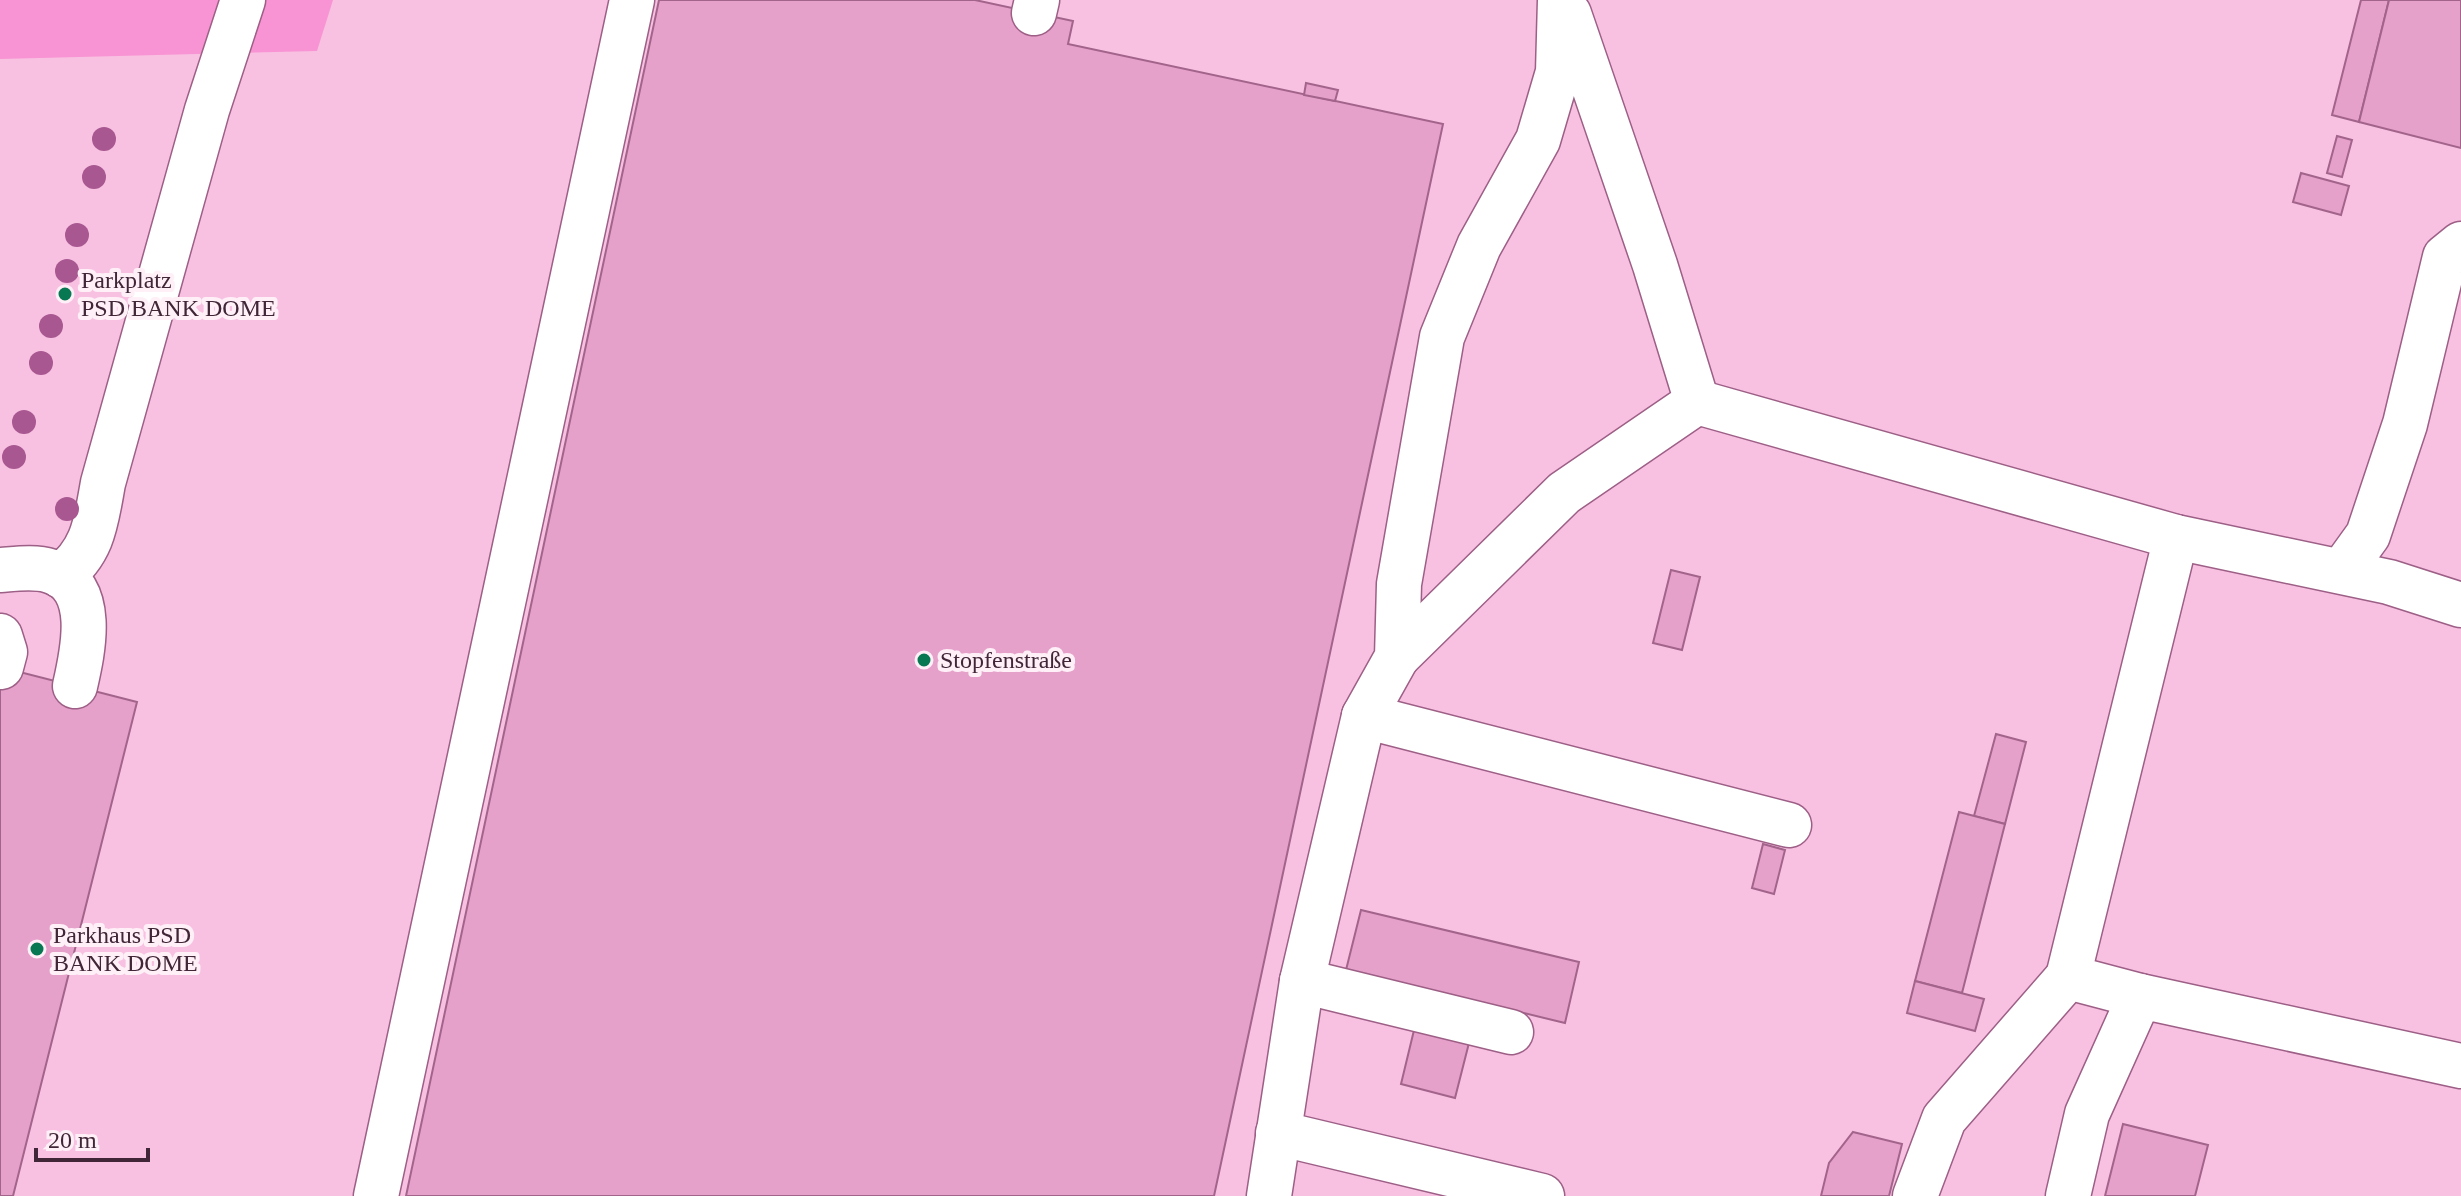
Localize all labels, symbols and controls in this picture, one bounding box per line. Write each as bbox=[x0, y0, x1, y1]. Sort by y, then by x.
place label: Parkplatz PSD BANK DOME bbox=[81, 267, 276, 321]
marker: Parkplatz PSD BANK DOME bbox=[56, 285, 74, 303]
place label: Stopfenstraße bbox=[940, 647, 1072, 673]
marker: Stopfenstraße bbox=[915, 651, 933, 669]
place label: Parkhaus PSD BANK DOME bbox=[53, 922, 198, 976]
marker: Parkhaus PSD BANK DOME bbox=[28, 940, 46, 958]
scale bar bbox=[36, 1112, 148, 1162]
text: 20 m bbox=[48, 1127, 97, 1153]

